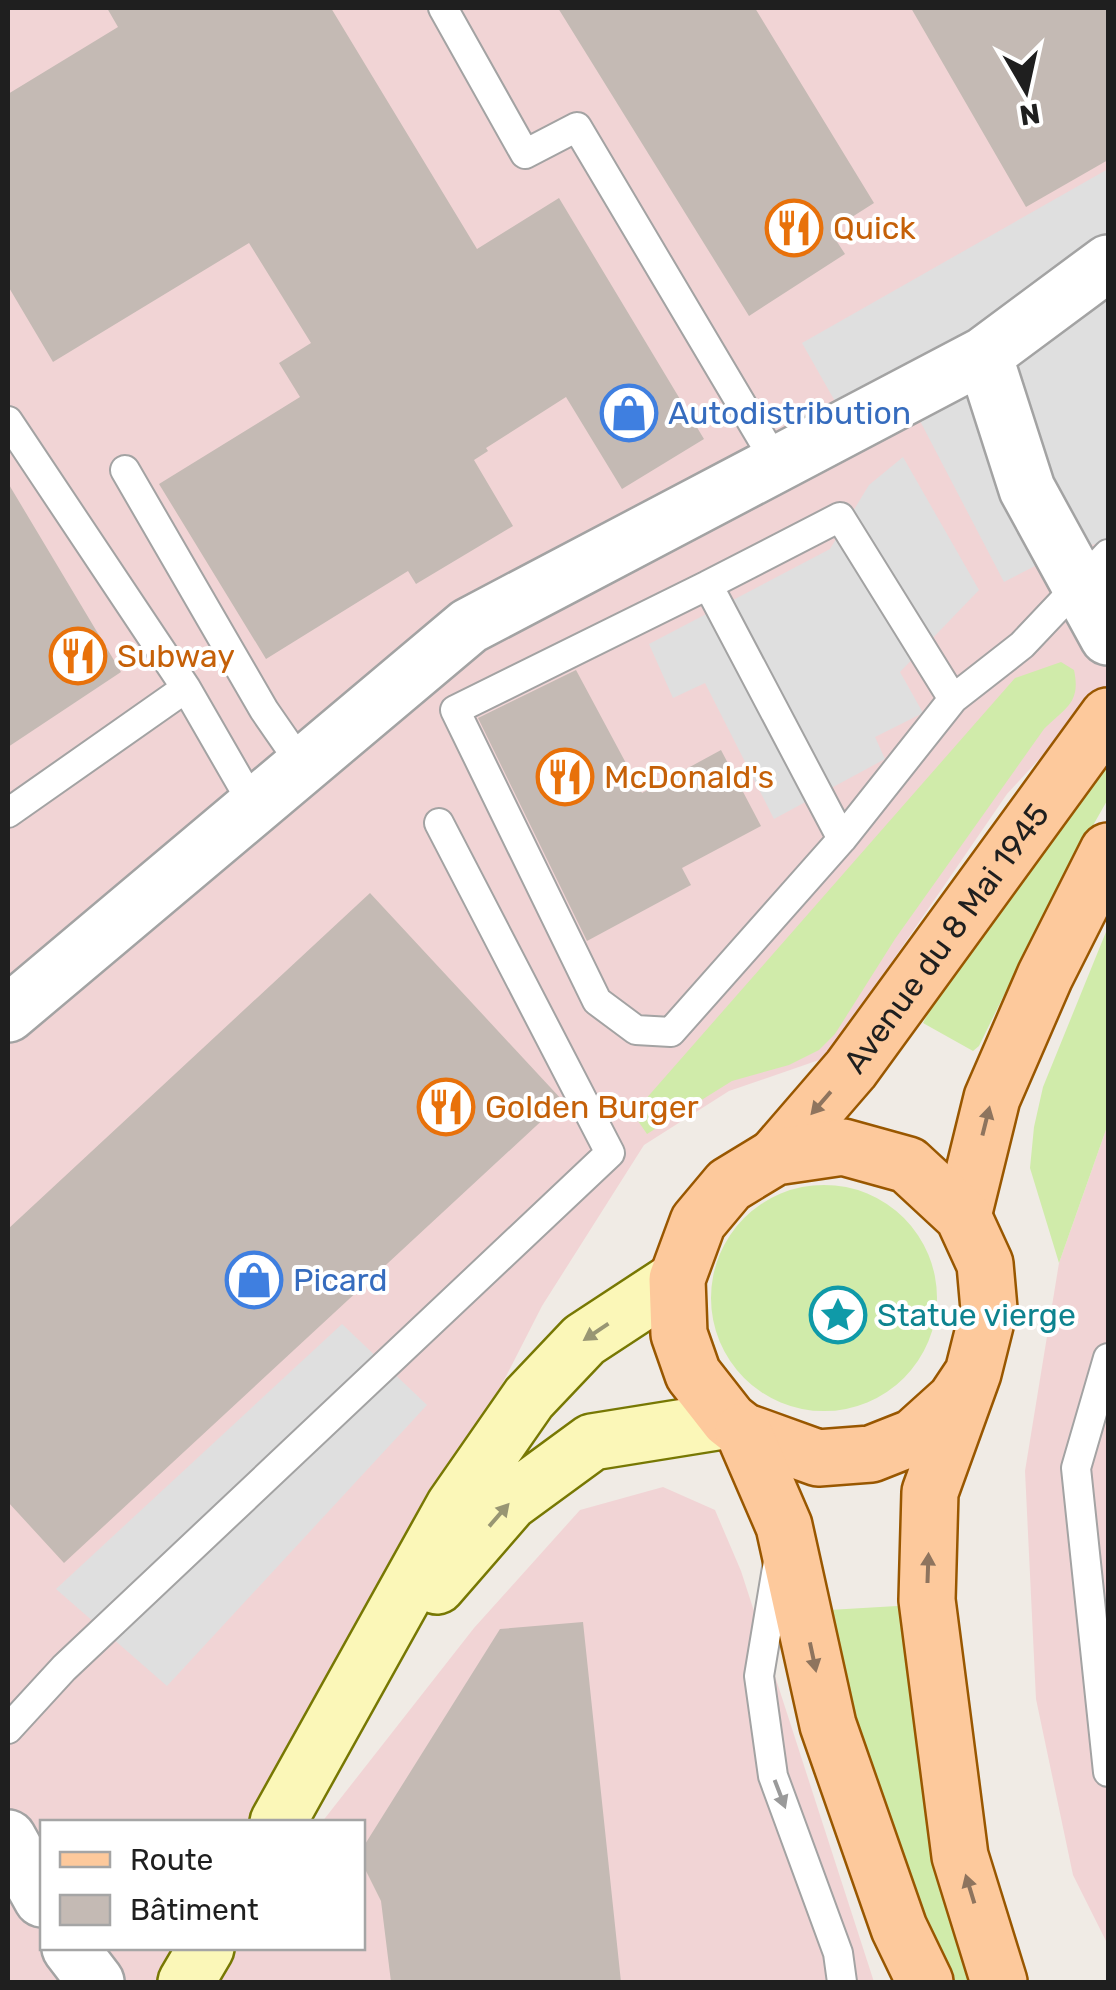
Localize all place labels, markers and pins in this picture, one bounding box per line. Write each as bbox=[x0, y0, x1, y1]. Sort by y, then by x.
restaurant icon: Quick bbox=[764, 198, 824, 258]
place label: Quick bbox=[833, 209, 916, 247]
shop icon: Autodistribution bbox=[599, 383, 659, 443]
place label: Autodistribution bbox=[668, 394, 911, 432]
restaurant icon: Subway bbox=[48, 626, 108, 686]
place label: Subway bbox=[117, 637, 235, 675]
restaurant icon: McDonald's bbox=[535, 747, 595, 807]
place label: McDonald's bbox=[604, 758, 774, 796]
restaurant icon: Golden Burger bbox=[416, 1077, 476, 1137]
place label: Golden Burger bbox=[485, 1088, 699, 1126]
shop icon: Picard bbox=[224, 1250, 284, 1310]
place label: Picard bbox=[293, 1261, 387, 1299]
place icon: Statue vierge bbox=[808, 1285, 868, 1345]
place label: Statue vierge bbox=[877, 1296, 1076, 1334]

